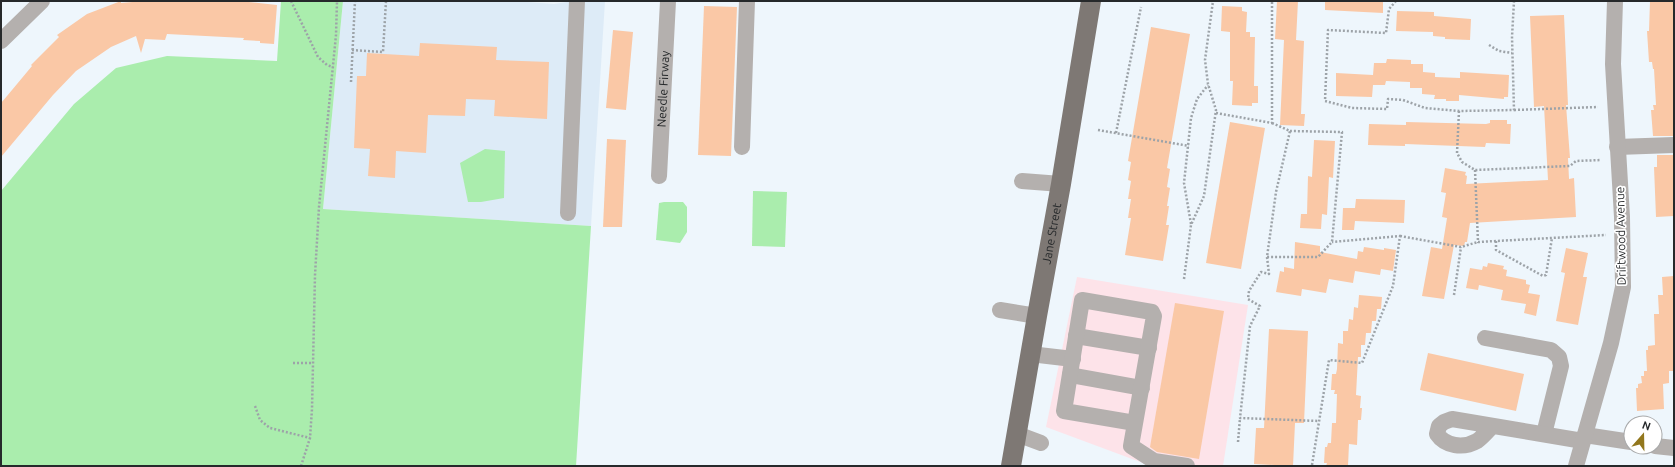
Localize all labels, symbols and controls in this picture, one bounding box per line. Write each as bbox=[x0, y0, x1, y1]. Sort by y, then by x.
street label: Needle Firway bbox=[655, 50, 671, 128]
street label: Driftwood Avenue bbox=[1613, 187, 1628, 286]
street label: Jane Street bbox=[1040, 202, 1063, 265]
north arrow bbox=[1623, 415, 1663, 455]
text: N bbox=[1641, 419, 1652, 433]

